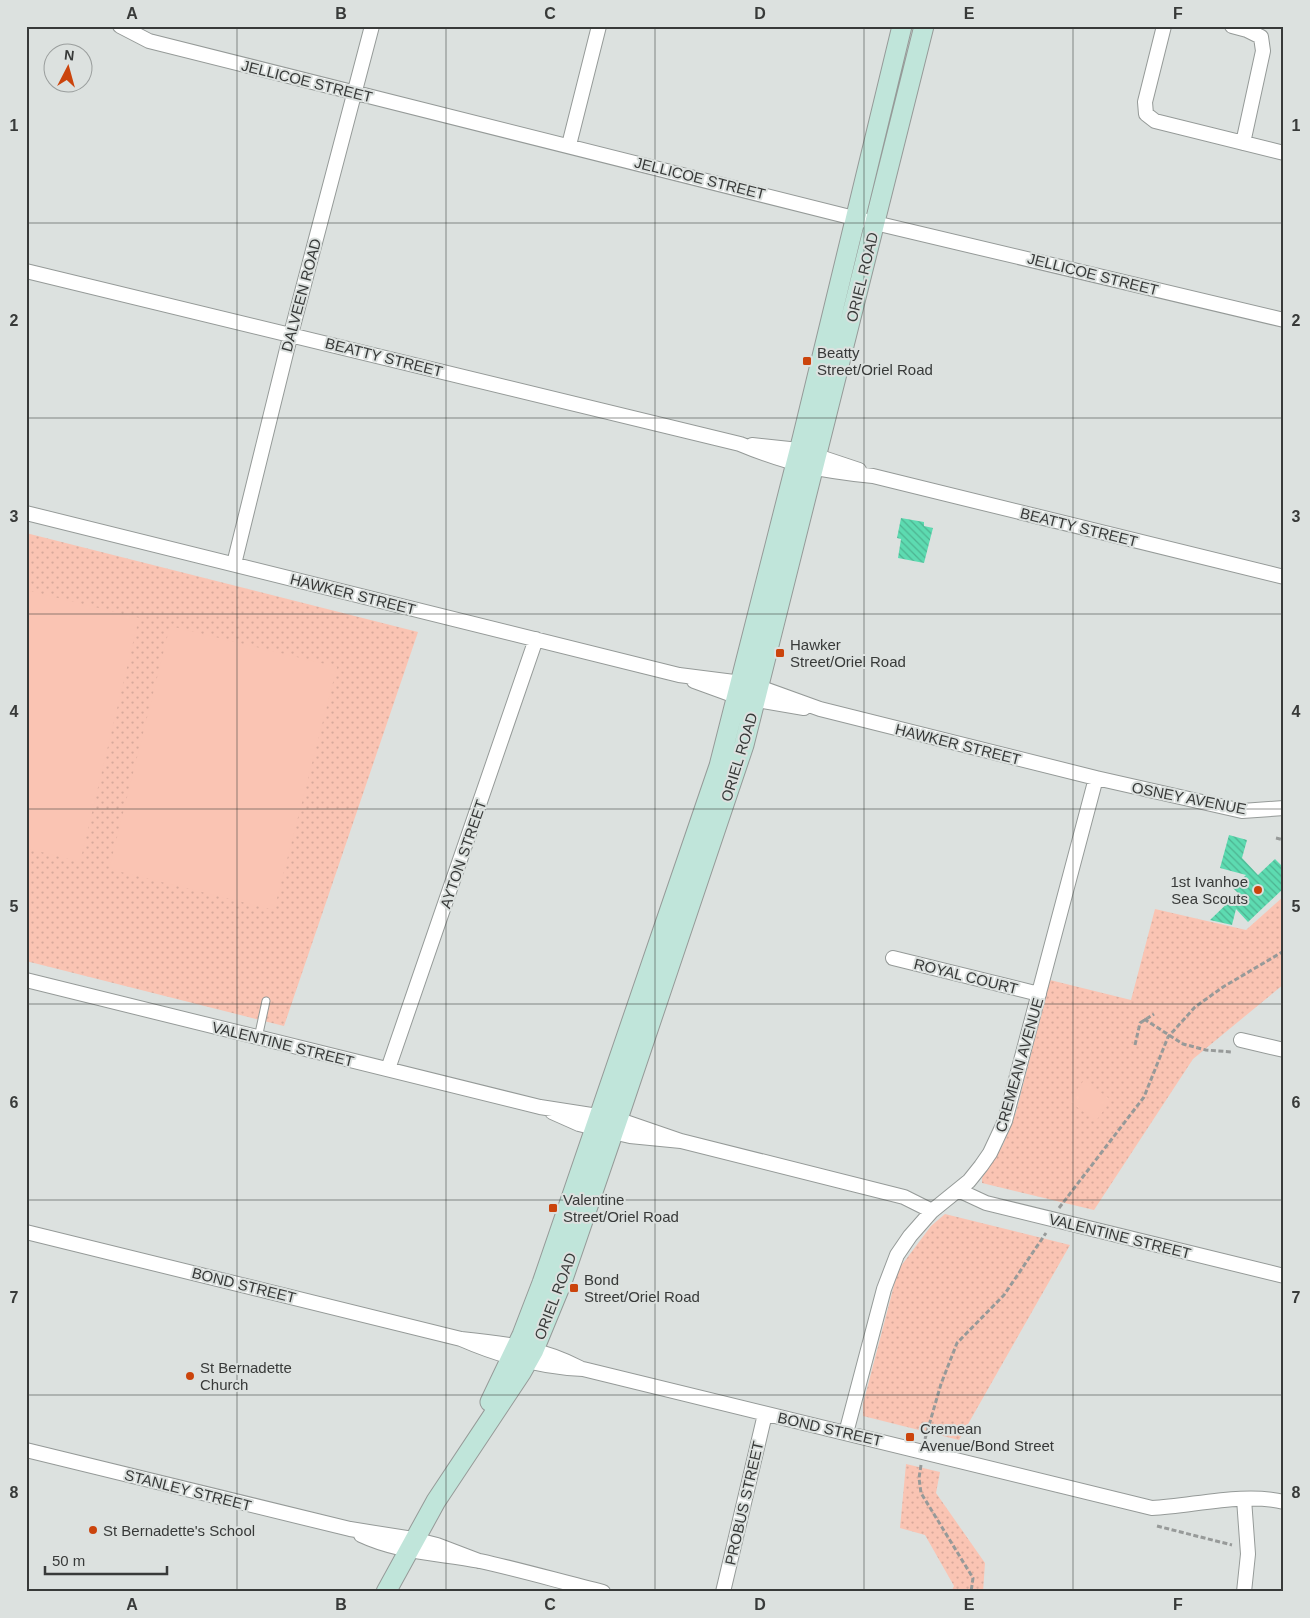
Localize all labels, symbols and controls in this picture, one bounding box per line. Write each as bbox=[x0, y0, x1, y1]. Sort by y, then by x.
text: A bbox=[126, 5, 138, 22]
text: B bbox=[335, 5, 347, 22]
text: C bbox=[544, 5, 556, 22]
text: D bbox=[754, 5, 766, 22]
text: E bbox=[964, 5, 975, 22]
text: F bbox=[1173, 5, 1183, 22]
north arrow bbox=[42, 42, 92, 92]
text: N bbox=[63, 47, 75, 64]
street label: JELLICOE STREET bbox=[240, 57, 374, 105]
text: 1 bbox=[10, 117, 19, 134]
text: 1 bbox=[1292, 117, 1301, 134]
street label: JELLICOE STREET bbox=[633, 154, 767, 202]
street label: ORIEL ROAD bbox=[843, 230, 881, 324]
street label: DALVEEN ROAD bbox=[278, 236, 324, 353]
street label: JELLICOE STREET bbox=[1026, 250, 1160, 298]
text: 2 bbox=[10, 312, 19, 329]
text: 2 bbox=[1292, 312, 1301, 329]
street label: BEATTY STREET bbox=[324, 334, 444, 380]
place label: Beatty Street/Oriel Road bbox=[817, 344, 933, 378]
marker: Beatty Street/Oriel Road bbox=[801, 355, 813, 367]
street label: BEATTY STREET bbox=[1019, 504, 1139, 550]
text: 3 bbox=[10, 508, 19, 525]
text: 3 bbox=[1292, 508, 1301, 525]
street label: HAWKER STREET bbox=[289, 570, 417, 618]
place label: Hawker Street/Oriel Road bbox=[790, 636, 906, 670]
marker: Hawker Street/Oriel Road bbox=[774, 647, 786, 659]
text: 4 bbox=[10, 703, 19, 720]
text: 4 bbox=[1292, 703, 1301, 720]
street label: ORIEL ROAD bbox=[717, 710, 761, 803]
street label: HAWKER STREET bbox=[894, 720, 1022, 768]
street label: OSNEY AVENUE bbox=[1130, 779, 1248, 817]
street label: AYTON STREET bbox=[436, 798, 490, 910]
place label: 1st Ivanhoe Sea Scouts bbox=[1170, 873, 1248, 907]
marker: 1st Ivanhoe Sea Scouts bbox=[1252, 884, 1264, 896]
text: 5 bbox=[10, 898, 19, 915]
text: 5 bbox=[1292, 898, 1301, 915]
street label: ROYAL COURT bbox=[912, 955, 1020, 997]
street label: CREMEAN AVENUE bbox=[992, 996, 1046, 1134]
street label: VALENTINE STREET bbox=[210, 1018, 356, 1070]
text: 6 bbox=[10, 1094, 19, 1111]
text: 6 bbox=[1292, 1094, 1301, 1111]
place label: Valentine Street/Oriel Road bbox=[563, 1191, 679, 1225]
marker: Valentine Street/Oriel Road bbox=[547, 1202, 559, 1214]
street label: VALENTINE STREET bbox=[1047, 1210, 1193, 1262]
street label: ORIEL ROAD bbox=[531, 1250, 579, 1342]
street label: BOND STREET bbox=[190, 1264, 298, 1306]
place label: Bond Street/Oriel Road bbox=[584, 1271, 700, 1305]
marker: Bond Street/Oriel Road bbox=[568, 1282, 580, 1294]
text: 7 bbox=[10, 1289, 19, 1306]
text: 7 bbox=[1292, 1289, 1301, 1306]
place label: St Bernadette Church bbox=[200, 1359, 292, 1393]
marker: St Bernadette Church bbox=[184, 1370, 196, 1382]
street label: BOND STREET bbox=[776, 1409, 884, 1449]
place label: Cremean Avenue/Bond Street bbox=[920, 1420, 1055, 1454]
marker: Cremean Avenue/Bond Street bbox=[904, 1431, 916, 1443]
street label: PROBUS STREET bbox=[721, 1439, 767, 1567]
street label: STANLEY STREET bbox=[123, 1466, 253, 1514]
text: 8 bbox=[10, 1484, 19, 1501]
text: 8 bbox=[1292, 1484, 1301, 1501]
place label: St Bernadette's School bbox=[103, 1522, 255, 1539]
marker: St Bernadette's School bbox=[87, 1524, 99, 1536]
scale bar bbox=[45, 1543, 168, 1575]
text: 50 m bbox=[52, 1552, 85, 1569]
text: A bbox=[126, 1596, 138, 1613]
text: B bbox=[335, 1596, 347, 1613]
text: C bbox=[544, 1596, 556, 1613]
text: D bbox=[754, 1596, 766, 1613]
text: E bbox=[964, 1596, 975, 1613]
text: F bbox=[1173, 1596, 1183, 1613]

